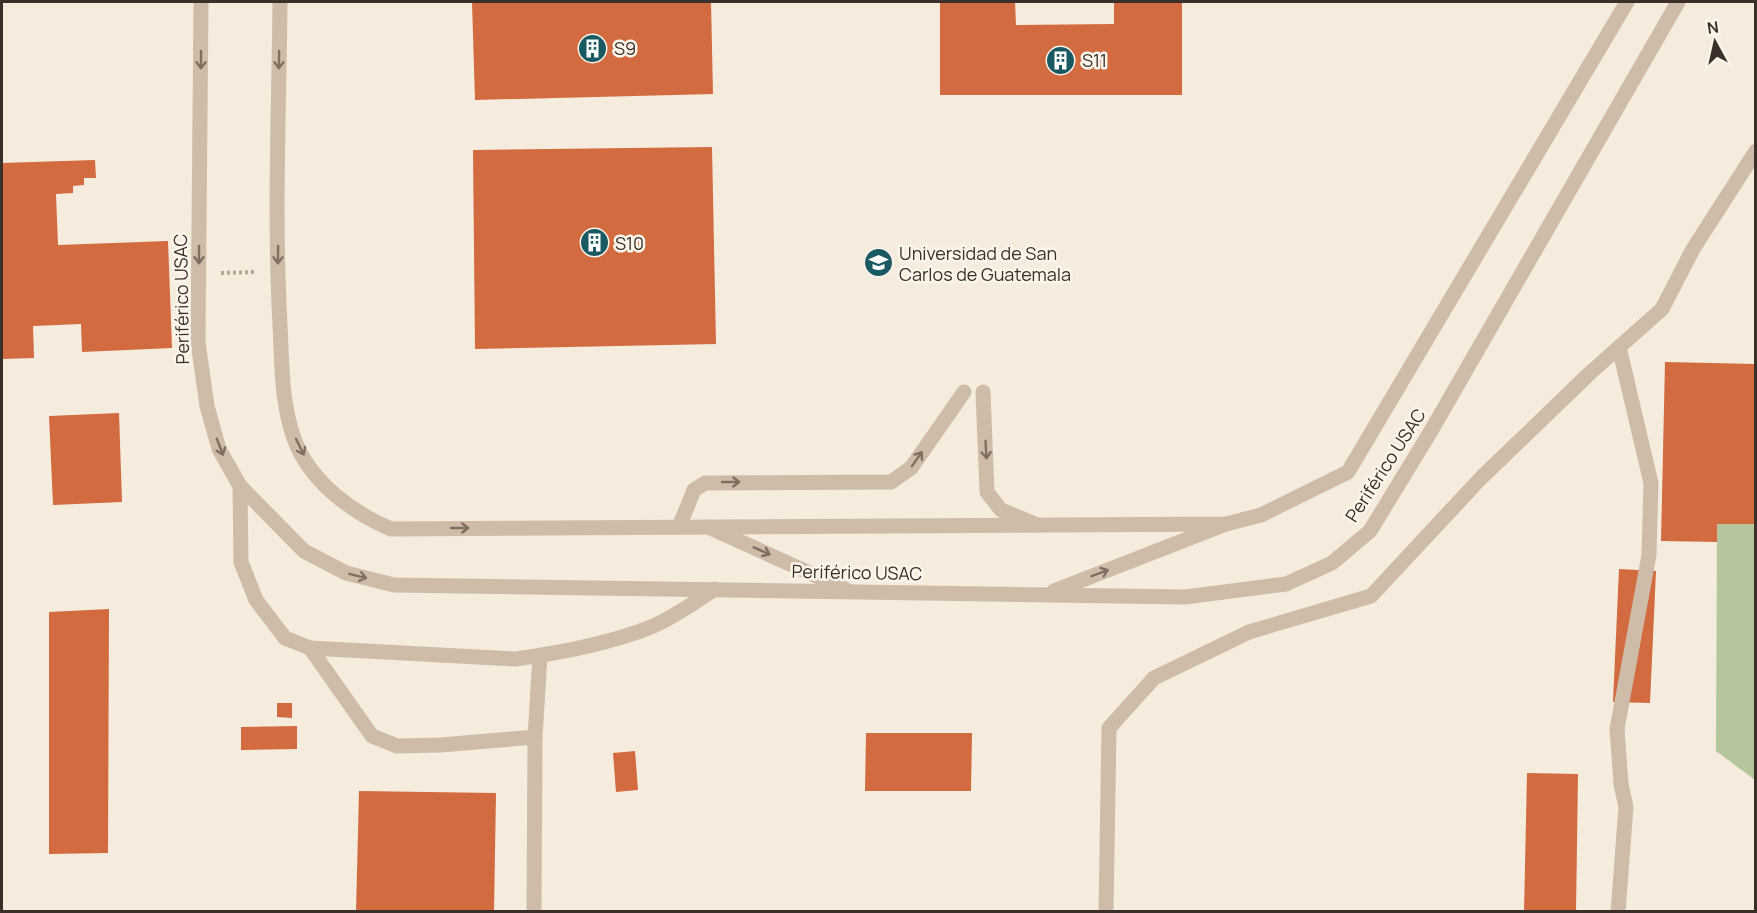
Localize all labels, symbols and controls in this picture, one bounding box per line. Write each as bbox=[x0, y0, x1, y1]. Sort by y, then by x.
north arrow bbox=[1685, 12, 1745, 72]
text: N bbox=[1706, 15, 1720, 39]
building icon: S9 bbox=[577, 32, 609, 64]
place label: S9 bbox=[614, 36, 636, 60]
building icon: S11 bbox=[1045, 44, 1077, 76]
place label: S11 bbox=[1082, 48, 1107, 72]
one-way arrow bbox=[195, 49, 207, 69]
one-way arrow bbox=[273, 49, 285, 69]
building icon: S10 bbox=[578, 227, 610, 259]
place label: S10 bbox=[615, 231, 644, 255]
street label: Periférico USAC bbox=[168, 233, 194, 365]
place label: Universidad de San Carlos de Guatemala bbox=[899, 241, 1071, 286]
one-way arrow bbox=[193, 244, 205, 264]
one-way arrow bbox=[272, 244, 283, 264]
school or university icon: Universidad de San Carlos de Guatemala bbox=[862, 247, 894, 279]
street label: Periférico USAC bbox=[1339, 404, 1431, 526]
one-way arrow bbox=[215, 438, 226, 456]
one-way arrow bbox=[294, 438, 306, 456]
one-way arrow bbox=[980, 440, 991, 460]
one-way arrow bbox=[911, 451, 923, 467]
one-way arrow bbox=[721, 476, 741, 488]
one-way arrow bbox=[450, 523, 470, 534]
one-way arrow bbox=[752, 546, 770, 557]
street label: Periférico USAC bbox=[791, 559, 923, 585]
one-way arrow bbox=[1091, 567, 1109, 578]
one-way arrow bbox=[348, 571, 367, 582]

